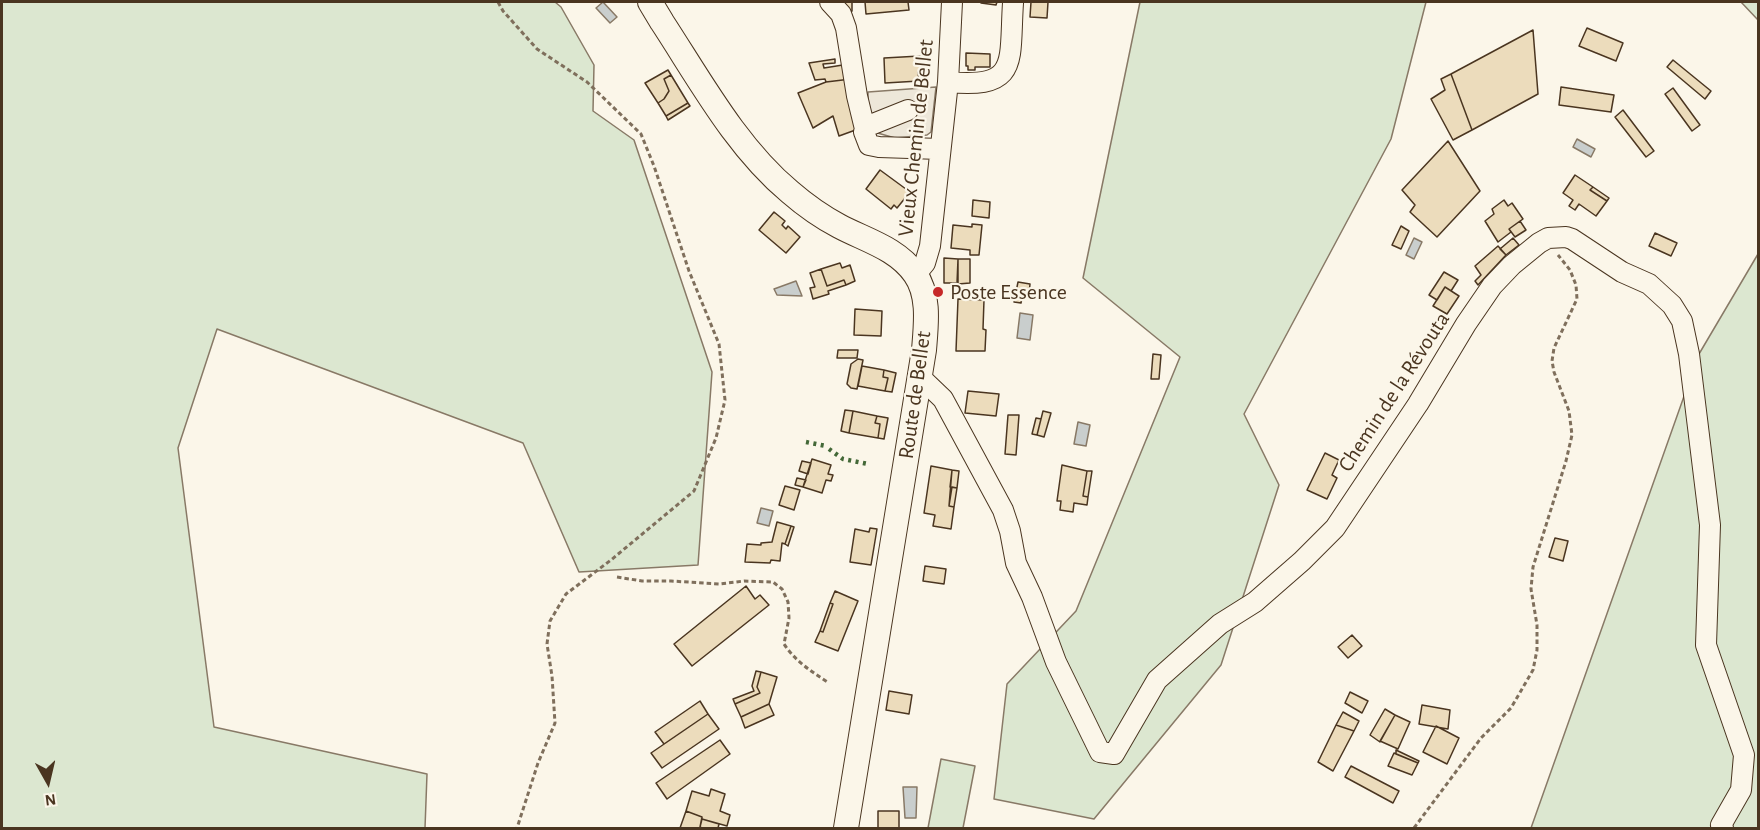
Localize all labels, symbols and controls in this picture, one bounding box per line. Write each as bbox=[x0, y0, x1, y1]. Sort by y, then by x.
street label: Vieux Chemin de Bellet bbox=[893, 38, 939, 238]
place label: Poste Essence bbox=[950, 279, 1067, 305]
marker: Poste Essence bbox=[931, 285, 945, 299]
street label: Chemin de la Révouta bbox=[1333, 307, 1455, 477]
street label: Route de Bellet bbox=[893, 329, 937, 461]
north arrow bbox=[18, 752, 78, 812]
text: N bbox=[44, 791, 57, 809]

